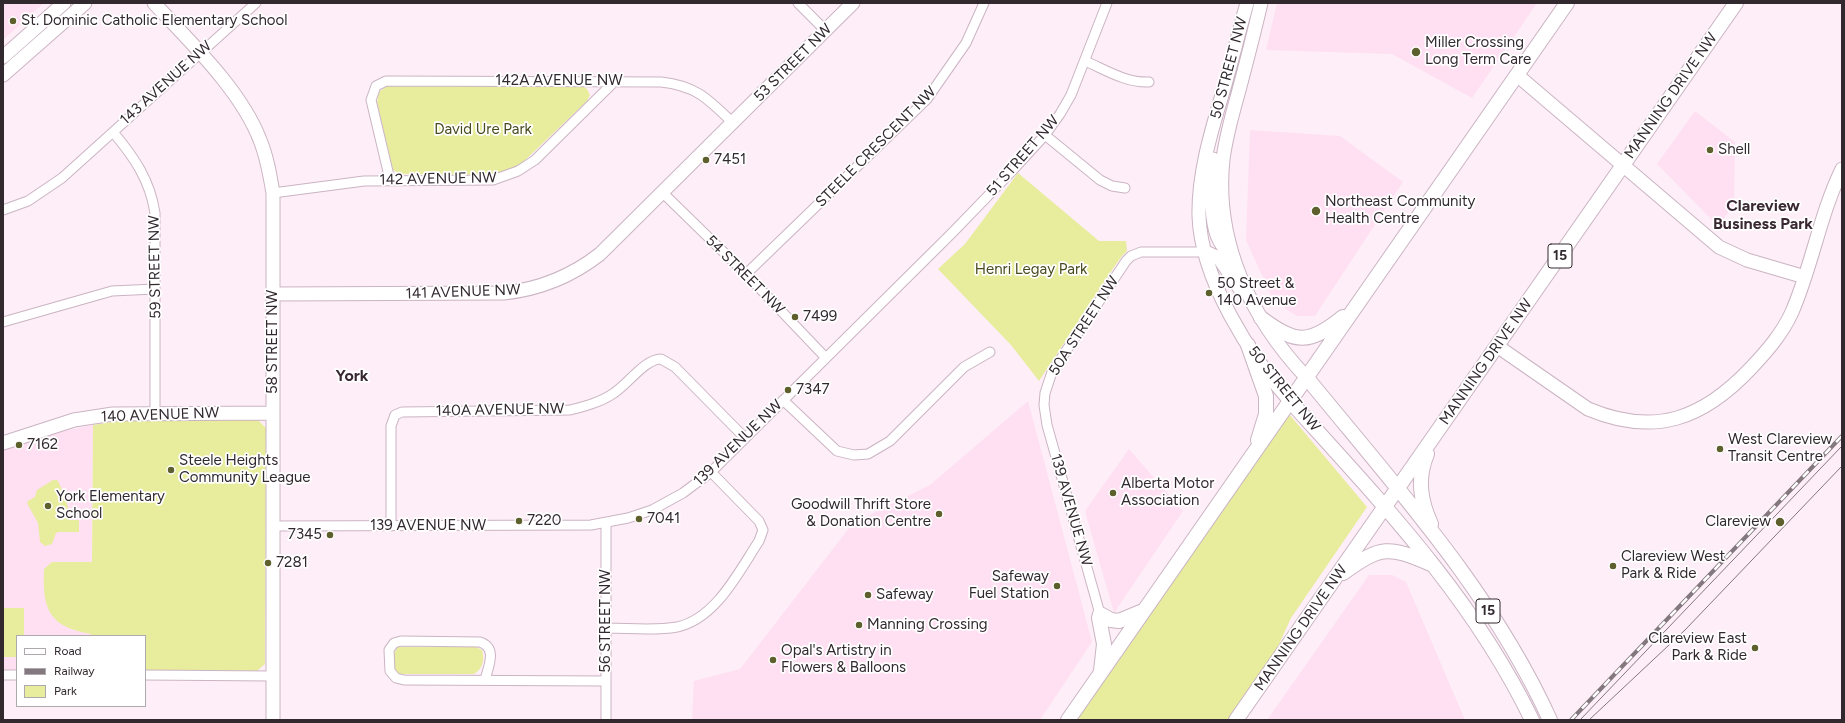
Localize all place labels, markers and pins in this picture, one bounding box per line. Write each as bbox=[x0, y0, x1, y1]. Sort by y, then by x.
place label: St. Dominic Catholic Elementary School bbox=[21, 12, 287, 30]
marker: St. Dominic Catholic Elementary School bbox=[8, 16, 18, 26]
place label: Miller Crossing Long Term Care bbox=[1425, 34, 1531, 69]
marker: Miller Crossing Long Term Care bbox=[1410, 46, 1422, 58]
place label: Shell bbox=[1718, 141, 1750, 159]
marker: Shell bbox=[1705, 145, 1715, 155]
place label: 7451 bbox=[714, 151, 746, 169]
marker: 7451 bbox=[701, 155, 711, 165]
place label: Northeast Community Health Centre bbox=[1325, 193, 1475, 228]
marker: Northeast Community Health Centre bbox=[1310, 205, 1322, 217]
place label: 50 Street & 140 Avenue bbox=[1217, 275, 1297, 310]
marker: 50 Street & 140 Avenue bbox=[1204, 288, 1214, 298]
place label: 7499 bbox=[803, 308, 837, 326]
marker: 7499 bbox=[790, 312, 800, 322]
place label: 7347 bbox=[796, 381, 830, 399]
marker: 7347 bbox=[783, 385, 793, 395]
place label: West Clareview Transit Centre bbox=[1728, 431, 1832, 466]
place label: 7162 bbox=[27, 436, 58, 454]
marker: 7162 bbox=[14, 440, 24, 450]
marker: West Clareview Transit Centre bbox=[1715, 444, 1725, 454]
place label: Steele Heights Community League bbox=[179, 452, 311, 487]
marker: Steele Heights Community League bbox=[166, 465, 176, 475]
place label: Alberta Motor Association bbox=[1121, 475, 1214, 510]
place label: York Elementary School bbox=[56, 488, 165, 523]
marker: Alberta Motor Association bbox=[1108, 488, 1118, 498]
place label: Goodwill Thrift Store & Donation Centre bbox=[791, 496, 931, 531]
marker: York Elementary School bbox=[43, 501, 53, 511]
marker: Goodwill Thrift Store & Donation Centre bbox=[934, 509, 944, 519]
place label: 7041 bbox=[647, 510, 680, 528]
place label: 7220 bbox=[527, 512, 561, 530]
place label: Clareview bbox=[1705, 513, 1771, 531]
marker: 7041 bbox=[634, 514, 644, 524]
marker: 7220 bbox=[514, 516, 524, 526]
marker: Clareview bbox=[1774, 516, 1786, 528]
place label: 7345 bbox=[288, 526, 322, 544]
marker: 7345 bbox=[325, 530, 335, 540]
place label: Clareview West Park & Ride bbox=[1621, 548, 1725, 583]
place label: 7281 bbox=[276, 554, 308, 572]
marker: 7281 bbox=[263, 558, 273, 568]
marker: Clareview West Park & Ride bbox=[1608, 561, 1618, 571]
place label: Safeway Fuel Station bbox=[969, 568, 1049, 603]
marker: Safeway Fuel Station bbox=[1052, 581, 1062, 591]
place label: Safeway bbox=[876, 586, 933, 604]
marker: Safeway bbox=[863, 590, 873, 600]
place label: Manning Crossing bbox=[867, 616, 988, 634]
marker: Manning Crossing bbox=[854, 620, 864, 630]
place label: Clareview East Park & Ride bbox=[1648, 630, 1747, 665]
place label: Opal's Artistry in Flowers & Balloons bbox=[781, 642, 906, 677]
marker: Clareview East Park & Ride bbox=[1750, 643, 1760, 653]
marker: Opal's Artistry in Flowers & Balloons bbox=[768, 655, 778, 665]

